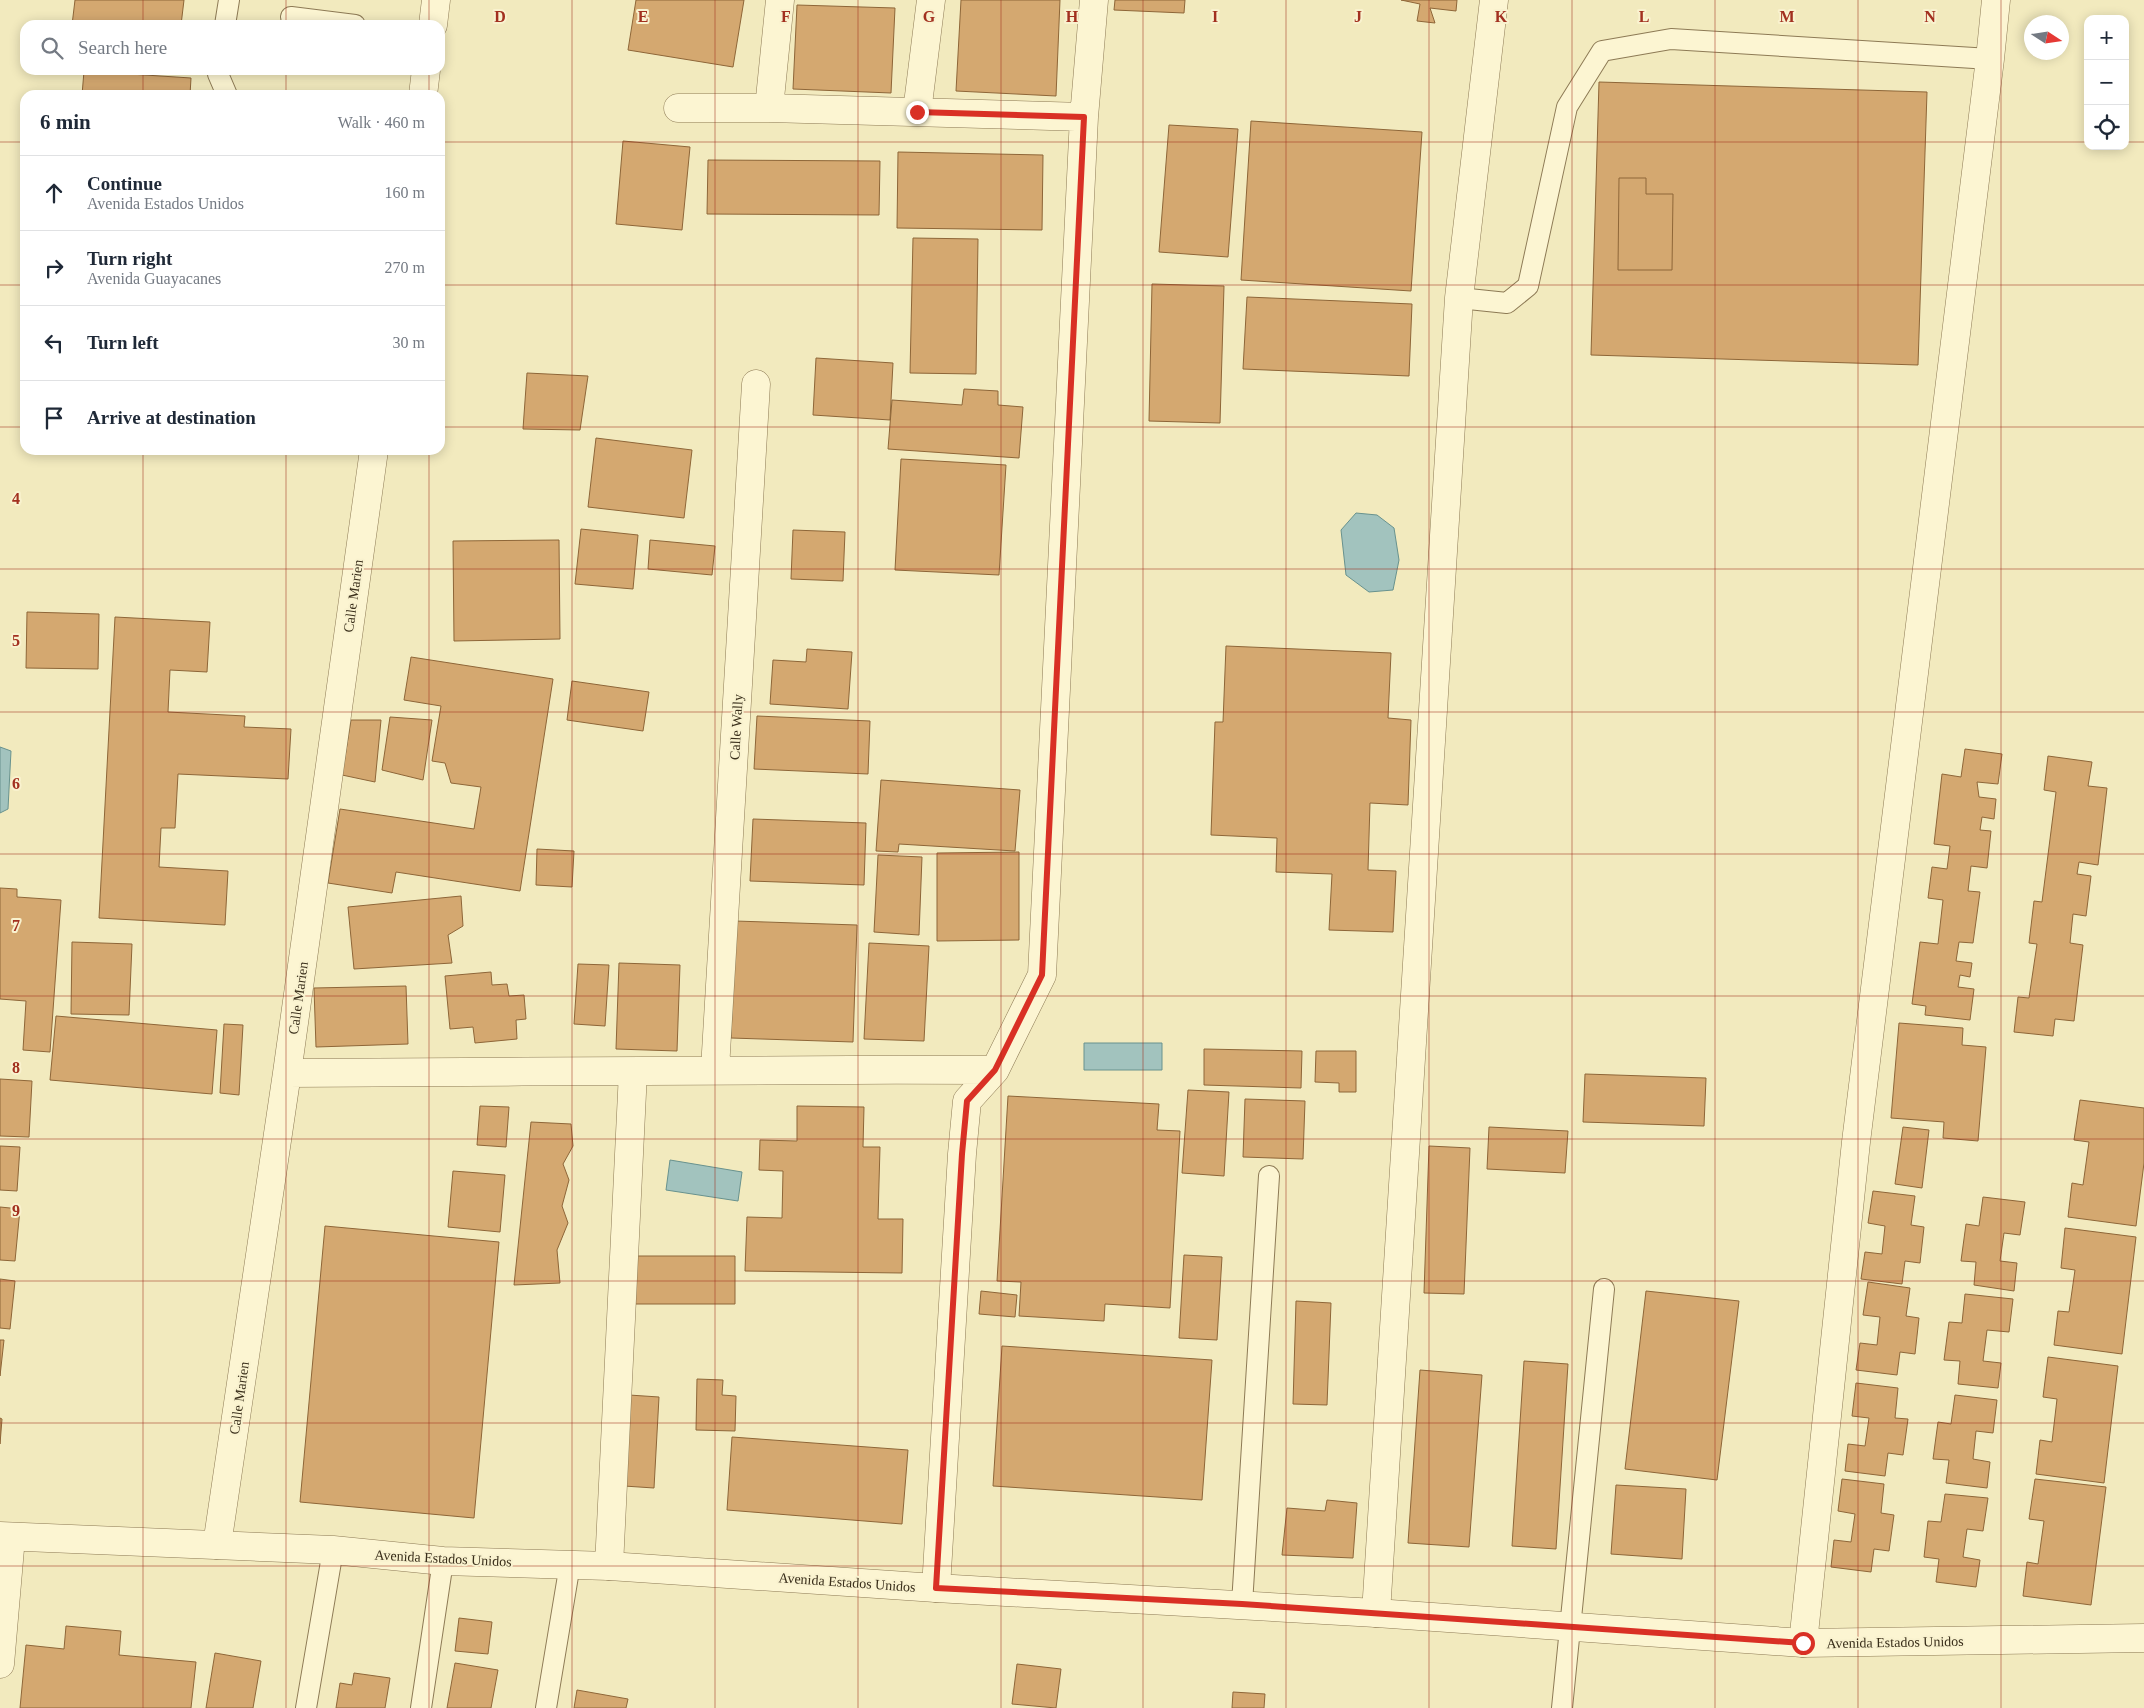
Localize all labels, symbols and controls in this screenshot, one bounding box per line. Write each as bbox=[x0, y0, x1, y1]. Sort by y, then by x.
text: D bbox=[494, 8, 506, 25]
text: E bbox=[638, 8, 648, 25]
text: F bbox=[781, 8, 791, 25]
text: G bbox=[923, 8, 936, 25]
text: H bbox=[1066, 8, 1079, 25]
text: I bbox=[1212, 8, 1218, 25]
text: J bbox=[1354, 8, 1362, 25]
text: K bbox=[1495, 8, 1508, 25]
text: L bbox=[1639, 8, 1649, 25]
text: M bbox=[1779, 8, 1795, 25]
text: N bbox=[1924, 8, 1936, 25]
north arrow bbox=[2024, 15, 2069, 60]
map controls bbox=[2084, 15, 2129, 150]
button: + bbox=[2084, 15, 2129, 60]
search box bbox=[20, 20, 445, 75]
icon: search bbox=[38, 34, 66, 62]
text: Search here bbox=[78, 37, 167, 58]
button: − bbox=[2084, 60, 2129, 105]
route end bbox=[906, 101, 929, 124]
button: locate bbox=[2084, 105, 2129, 150]
text: 6 min bbox=[40, 110, 91, 134]
text: Walk · 460 m bbox=[338, 114, 425, 131]
text: Continue bbox=[87, 173, 162, 194]
icon: ahead bbox=[40, 179, 68, 207]
text: 160 m bbox=[385, 184, 425, 201]
text: Avenida Estados Unidos bbox=[87, 195, 244, 212]
text: Turn right bbox=[87, 248, 172, 269]
icon: right bbox=[40, 254, 68, 282]
text: 270 m bbox=[385, 259, 425, 276]
text: Avenida Guayacanes bbox=[87, 270, 221, 287]
icon: left bbox=[40, 329, 68, 357]
text: Turn left bbox=[87, 332, 159, 353]
text: 30 m bbox=[393, 334, 425, 351]
icon: arrive bbox=[40, 404, 68, 432]
text: Arrive at destination bbox=[87, 407, 256, 428]
text: 4 bbox=[12, 490, 20, 507]
street label: Calle Marien bbox=[341, 559, 366, 633]
text: 5 bbox=[12, 632, 20, 649]
street label: Calle Wally bbox=[727, 694, 746, 760]
text: 6 bbox=[12, 775, 20, 792]
text: 7 bbox=[12, 917, 20, 934]
street label: Calle Marien bbox=[286, 961, 311, 1035]
text: 8 bbox=[12, 1059, 20, 1076]
text: 9 bbox=[12, 1202, 20, 1219]
street label: Calle Marien bbox=[227, 1361, 252, 1435]
street label: Avenida Estados Unidos bbox=[374, 1547, 512, 1570]
street label: Avenida Estados Unidos bbox=[778, 1570, 916, 1595]
route start bbox=[1792, 1632, 1815, 1655]
street label: Avenida Estados Unidos bbox=[1826, 1634, 1964, 1651]

